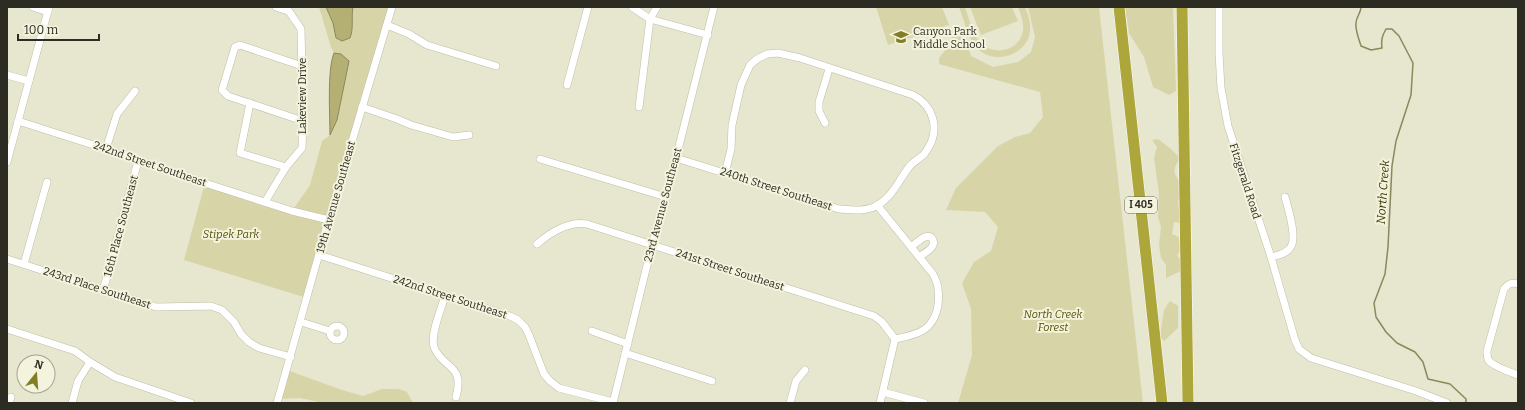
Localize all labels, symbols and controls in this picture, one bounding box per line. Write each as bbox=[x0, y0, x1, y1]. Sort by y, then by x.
scale bar bbox=[18, 16, 99, 42]
text: 100 m bbox=[24, 23, 59, 37]
place label: Canyon Park Middle School bbox=[913, 25, 985, 51]
school or university icon: Canyon Park Middle School bbox=[892, 28, 910, 46]
street label: Lakeview Drive bbox=[296, 58, 309, 134]
street label: 242nd Street Southeast bbox=[92, 138, 208, 190]
street label: 19th Avenue Southeast bbox=[314, 139, 358, 255]
street label: Fitzgerald Road bbox=[1227, 141, 1264, 221]
street label: 23rd Avenue Southeast bbox=[641, 146, 685, 264]
water label: North Creek bbox=[1374, 159, 1392, 225]
street label: 240th Street Southeast bbox=[718, 165, 834, 213]
street label: 16th Place Southeast bbox=[101, 174, 141, 278]
road number: I 405 bbox=[1125, 197, 1157, 213]
park label: Stipek Park bbox=[203, 228, 260, 241]
street label: 241st Street Southeast bbox=[674, 246, 786, 294]
street label: 243rd Place Southeast bbox=[42, 264, 153, 312]
street label: 242nd Street Southeast bbox=[391, 272, 509, 322]
park label: North Creek Forest bbox=[1023, 308, 1084, 334]
north arrow bbox=[16, 354, 56, 394]
text: N bbox=[33, 357, 45, 373]

